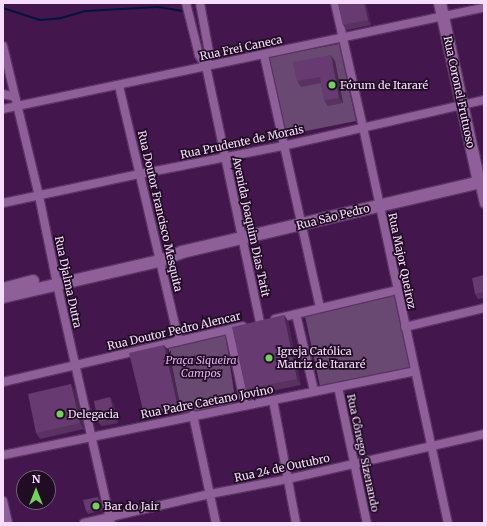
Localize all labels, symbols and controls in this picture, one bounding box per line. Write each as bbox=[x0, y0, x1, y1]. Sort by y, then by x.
street label: Rua Frei Caneca bbox=[199, 33, 283, 63]
street label: Rua Coronel Frutuoso bbox=[441, 35, 477, 149]
place label: Fórum de Itararé bbox=[340, 78, 428, 92]
marker: Fórum de Itararé bbox=[327, 80, 337, 90]
street label: Rua Prudente de Morais bbox=[179, 122, 305, 162]
street label: Rua Doutor Francisco Mesquita bbox=[135, 129, 185, 293]
street label: Avenida Joaquim Dias Tatit bbox=[230, 156, 272, 298]
street label: Rua São Pedro bbox=[295, 202, 371, 232]
street label: Rua Major Queiroz bbox=[385, 212, 419, 310]
street label: Rua Djalma Dutra bbox=[52, 235, 84, 329]
street label: Rua Doutor Pedro Alencar bbox=[106, 309, 242, 353]
place label: Igreja Católica Matriz de Itararé bbox=[277, 345, 365, 371]
marker: Igreja Católica Matriz de Itararé bbox=[264, 353, 274, 363]
park label: Praça Siqueira Campos bbox=[165, 354, 237, 380]
street label: Rua Padre Caetano Jovino bbox=[140, 383, 274, 421]
street label: Rua Cônego Sizenando bbox=[344, 393, 382, 513]
place label: Delegacia bbox=[68, 407, 119, 421]
marker: Delegacia bbox=[55, 409, 65, 419]
street label: Rua 24 de Outubro bbox=[233, 451, 331, 485]
north arrow bbox=[16, 470, 56, 510]
text: N bbox=[32, 472, 40, 486]
place label: Bar do Jair bbox=[104, 499, 159, 513]
marker: Bar do Jair bbox=[91, 501, 101, 511]

